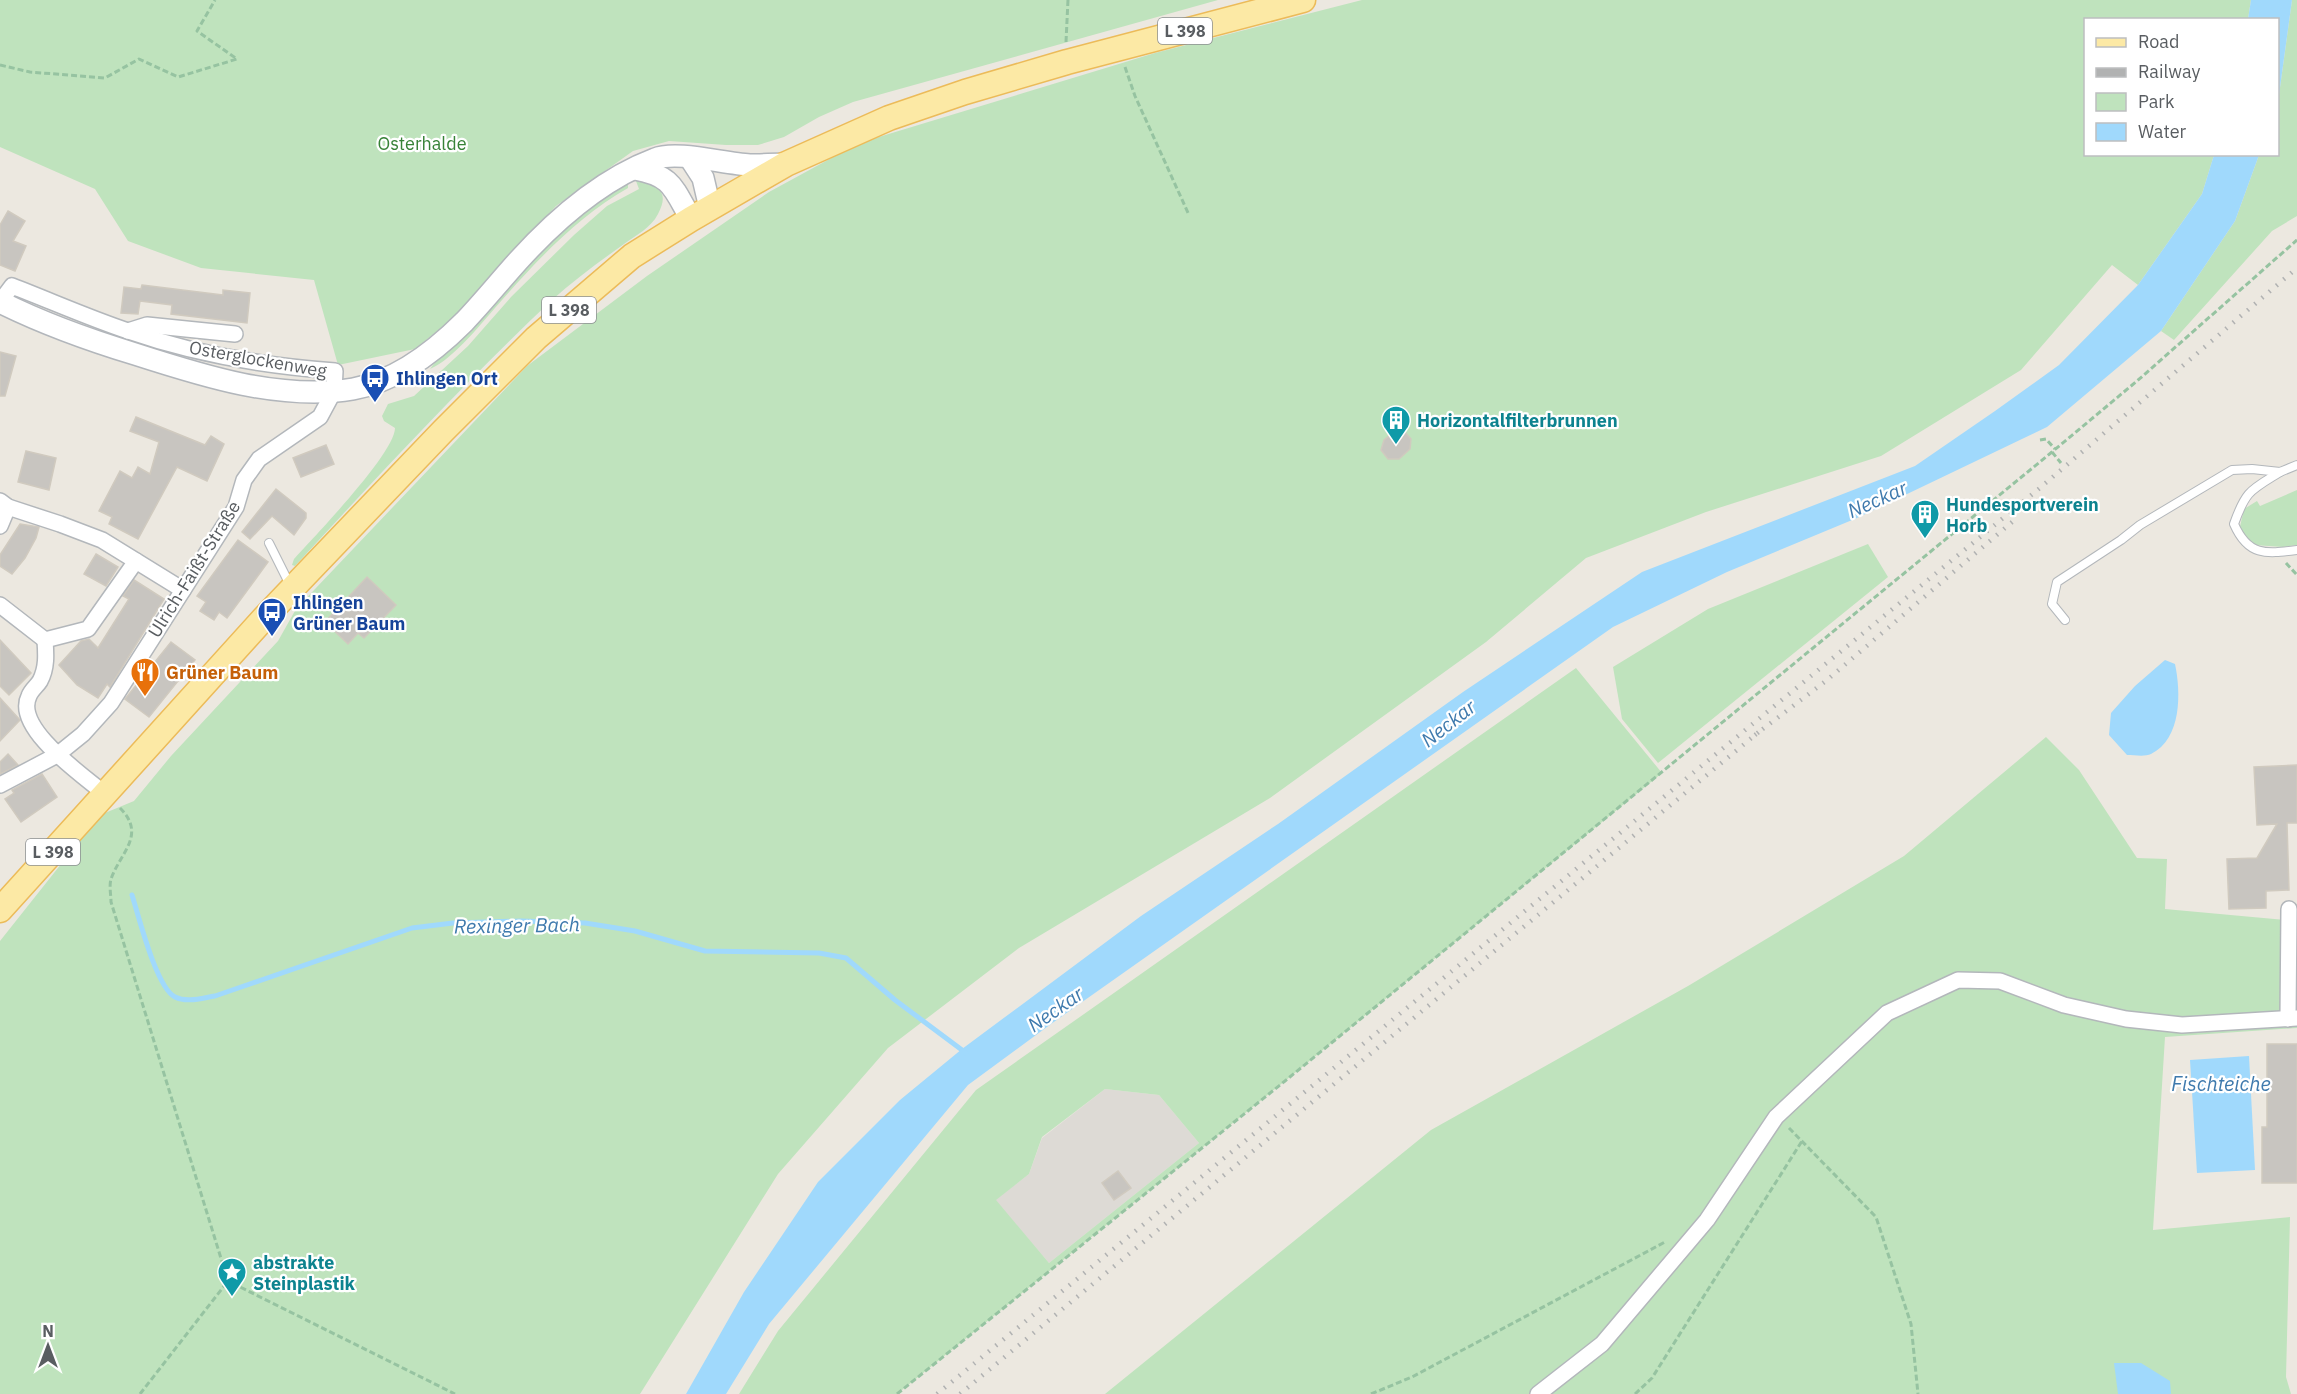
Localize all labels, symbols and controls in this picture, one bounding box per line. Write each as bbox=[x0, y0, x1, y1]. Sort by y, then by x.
road number: L 398 bbox=[1158, 18, 1212, 44]
legend bbox=[2084, 18, 2279, 156]
text: Road bbox=[2138, 30, 2179, 53]
text: Railway bbox=[2138, 60, 2200, 83]
text: Park bbox=[2138, 90, 2175, 113]
text: Water bbox=[2138, 120, 2187, 143]
park label: Osterhalde bbox=[377, 132, 467, 155]
road number: L 398 bbox=[542, 297, 596, 323]
street label: Osterglockenweg bbox=[187, 336, 329, 383]
bus stop icon: Ihlingen Ort bbox=[359, 362, 391, 404]
place label: Ihlingen Ort bbox=[396, 367, 498, 390]
building icon: Horizontalfilterbrunnen bbox=[1380, 404, 1412, 446]
place label: Horizontalfilterbrunnen bbox=[1417, 409, 1618, 432]
water label: Neckar bbox=[1843, 474, 1912, 524]
place label: Hundesportverein Horb bbox=[1946, 493, 2099, 537]
street label: Ulrich-Faißt-Straße bbox=[143, 496, 245, 642]
building icon: Hundesportverein Horb bbox=[1909, 498, 1941, 540]
place label: Ihlingen Grüner Baum bbox=[293, 591, 405, 635]
bus stop icon: Ihlingen Grüner Baum bbox=[256, 596, 288, 638]
restaurant icon: Grüner Baum bbox=[129, 656, 161, 698]
place label: Grüner Baum bbox=[166, 661, 278, 684]
water label: Neckar bbox=[1415, 693, 1482, 753]
road number: L 398 bbox=[26, 839, 80, 865]
water label: Rexinger Bach bbox=[454, 910, 580, 940]
water label: Neckar bbox=[1022, 980, 1089, 1038]
water label: Fischteiche bbox=[2171, 1070, 2271, 1097]
place label: abstrakte Steinplastik bbox=[253, 1251, 356, 1295]
place icon: abstrakte Steinplastik bbox=[216, 1256, 248, 1298]
north arrow bbox=[18, 1316, 78, 1376]
text: N bbox=[42, 1321, 54, 1341]

